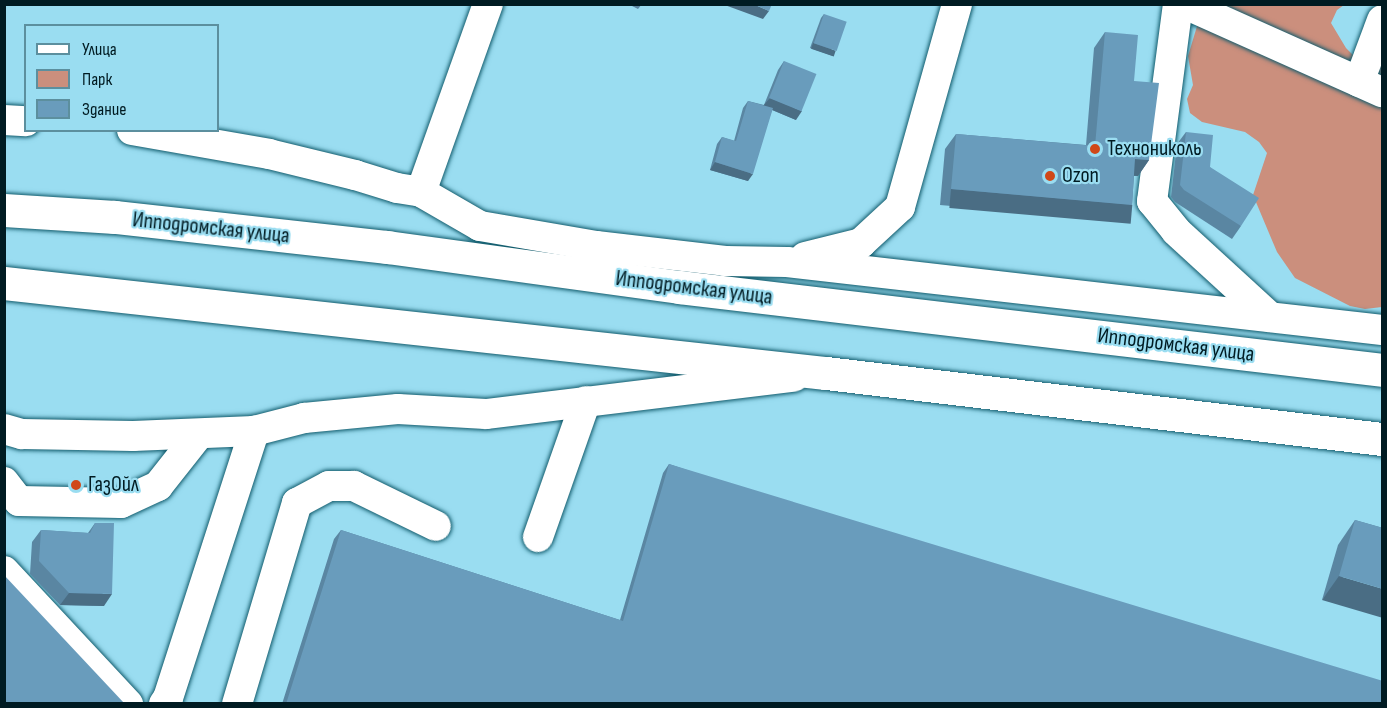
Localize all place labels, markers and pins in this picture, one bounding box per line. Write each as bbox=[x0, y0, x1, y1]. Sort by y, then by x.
place label: Технониколь bbox=[1107, 136, 1202, 162]
marker: Технониколь bbox=[1088, 142, 1102, 156]
place label: Ozon bbox=[1062, 163, 1099, 189]
marker: Ozon bbox=[1043, 169, 1057, 183]
place label: ГазОйл bbox=[88, 472, 139, 498]
marker: ГазОйл bbox=[69, 478, 83, 492]

